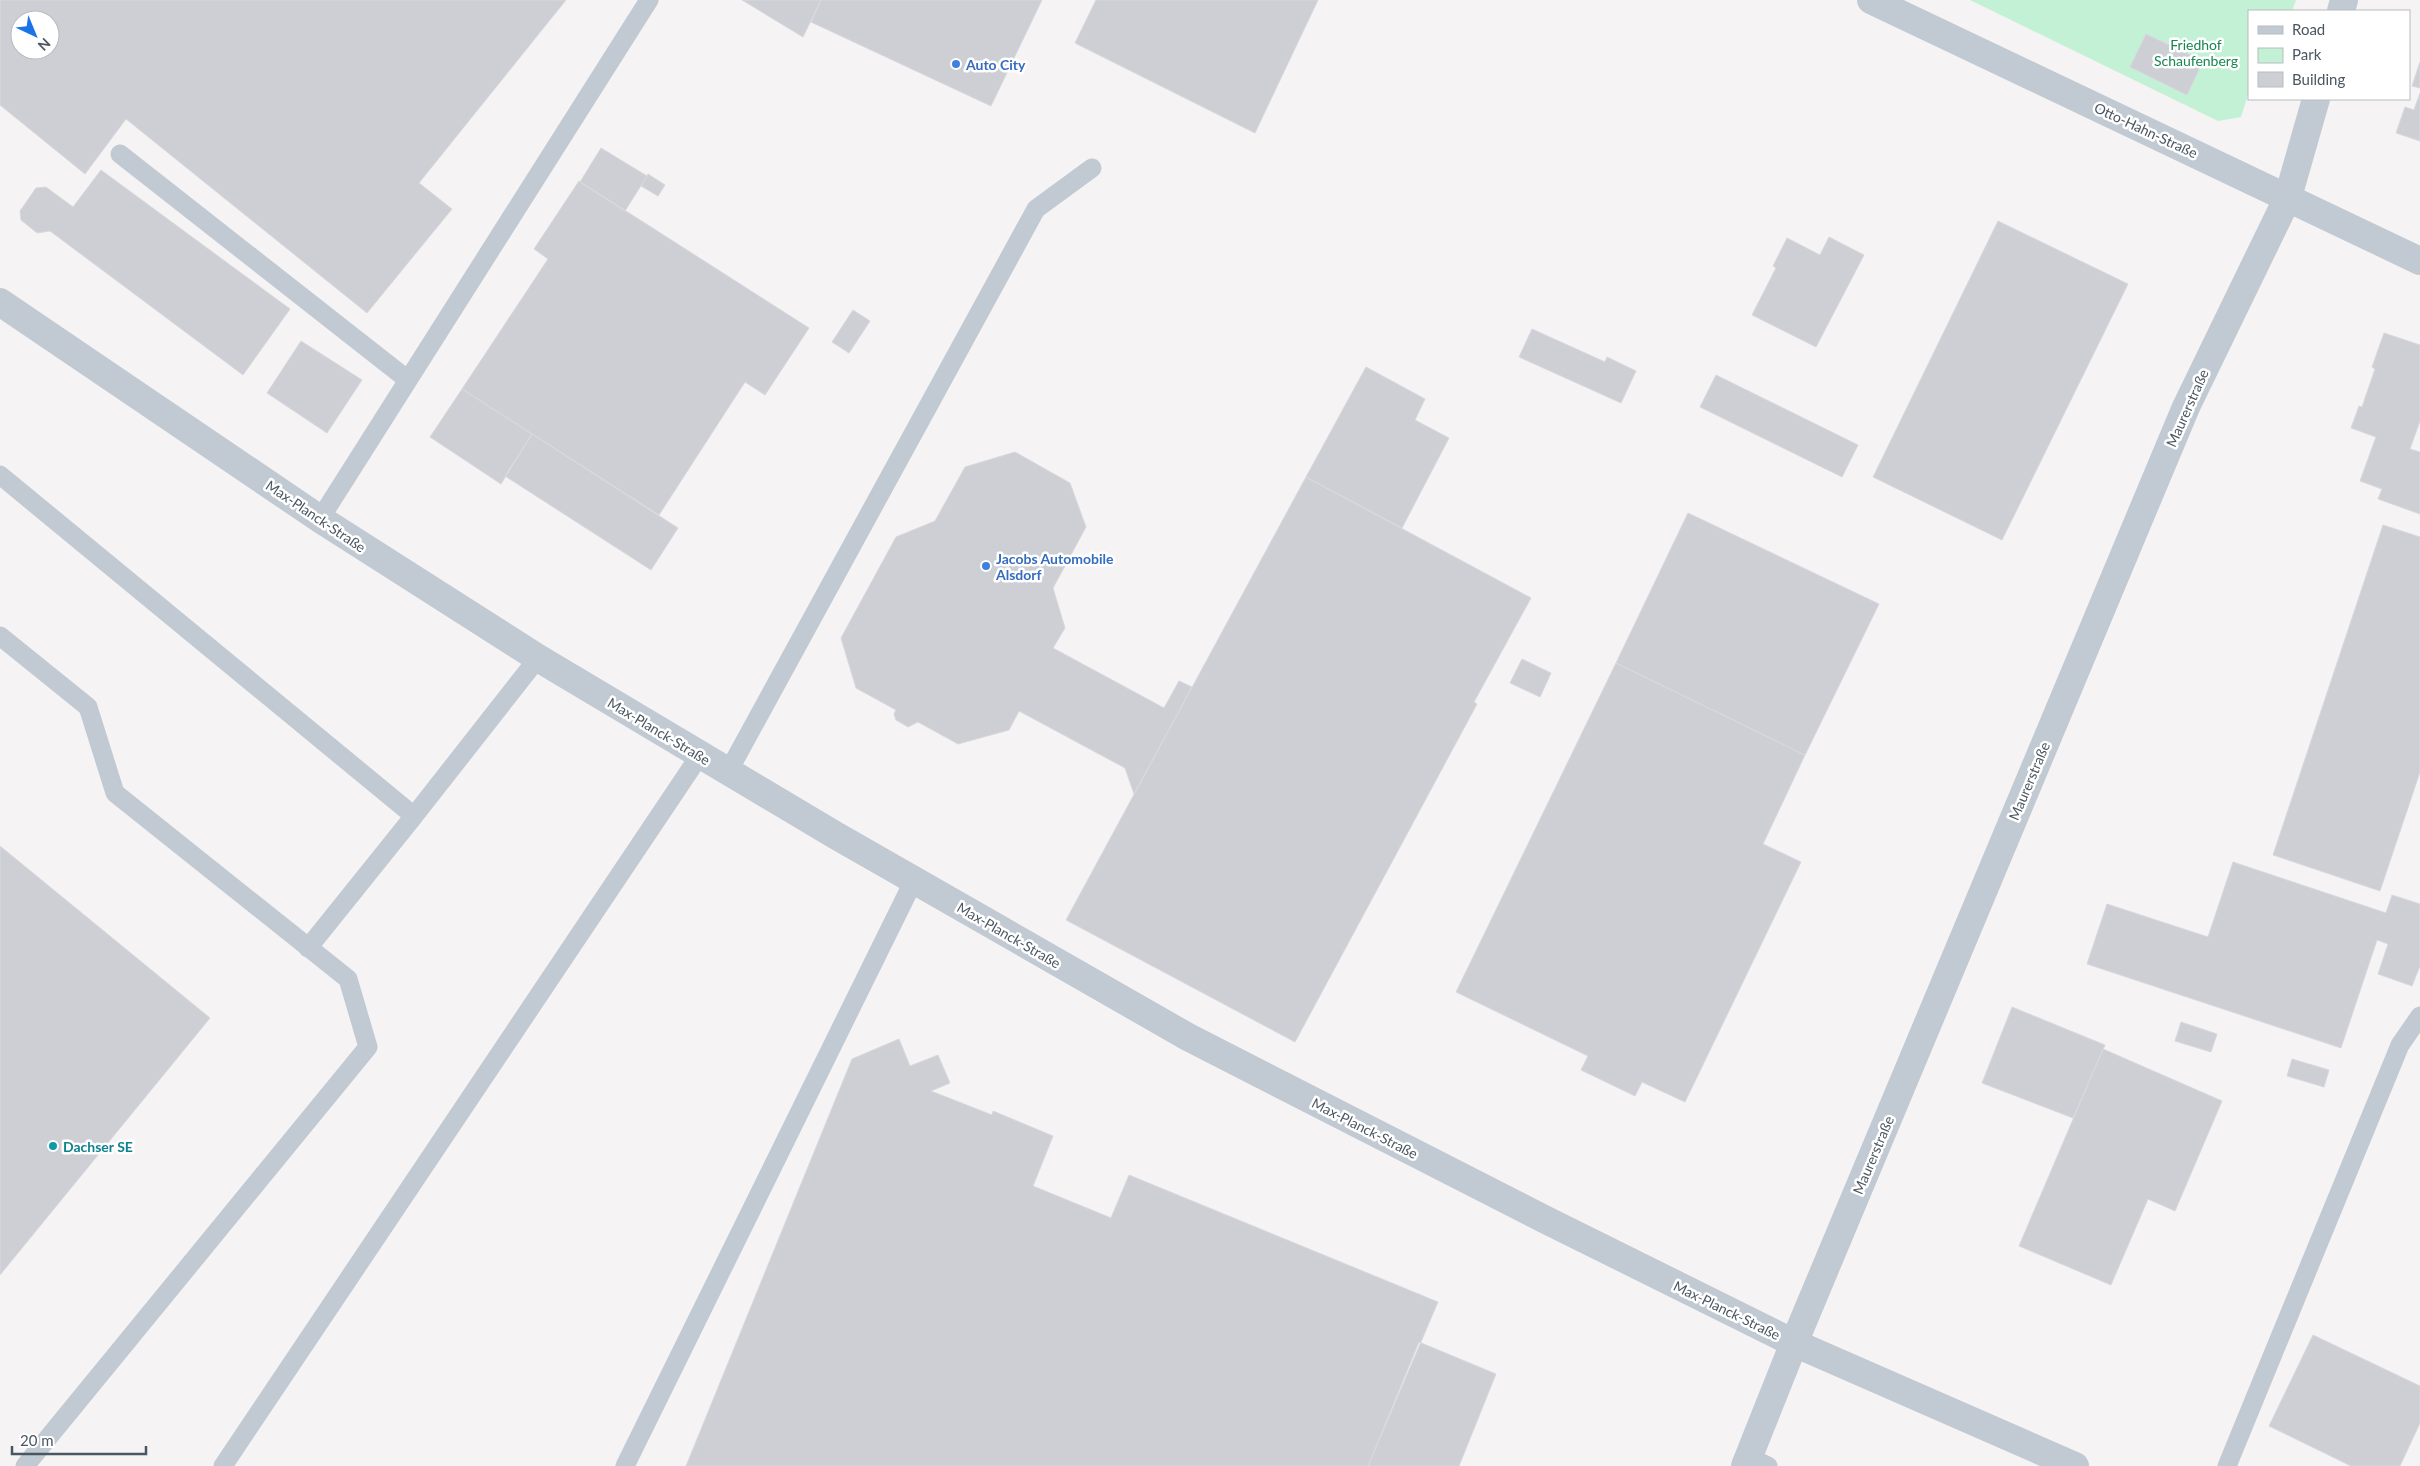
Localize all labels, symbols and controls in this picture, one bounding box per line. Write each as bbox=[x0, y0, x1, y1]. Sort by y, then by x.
north arrow bbox=[10, 10, 60, 60]
legend bbox=[2248, 10, 2410, 100]
text: Road bbox=[2292, 20, 2325, 38]
text: N bbox=[35, 35, 54, 55]
park label: Friedhof Schaufenberg bbox=[2154, 36, 2238, 69]
text: Park bbox=[2292, 45, 2322, 63]
place label: Auto City bbox=[965, 56, 1026, 73]
marker: Auto City bbox=[950, 58, 962, 70]
text: Building bbox=[2292, 70, 2345, 88]
street label: Otto-Hahn-Straße bbox=[2092, 99, 2200, 161]
street label: Maurerstraße bbox=[2162, 366, 2212, 450]
street label: Max-Planck-Straße bbox=[263, 476, 369, 556]
place label: Jacobs Automobile Alsdorf bbox=[995, 550, 1114, 583]
marker: Jacobs Automobile Alsdorf bbox=[980, 560, 992, 572]
street label: Max-Planck-Straße bbox=[605, 694, 713, 768]
street label: Maurerstraße bbox=[2005, 739, 2053, 823]
street label: Max-Planck-Straße bbox=[954, 898, 1064, 972]
street label: Max-Planck-Straße bbox=[1309, 1094, 1421, 1162]
street label: Maurerstraße bbox=[1849, 1113, 1897, 1197]
place label: Dachser SE bbox=[63, 1138, 133, 1155]
marker: Dachser SE bbox=[47, 1140, 59, 1152]
street label: Max-Planck-Straße bbox=[1671, 1277, 1783, 1343]
scale bar bbox=[12, 1424, 146, 1456]
text: 20 m bbox=[20, 1431, 54, 1449]

